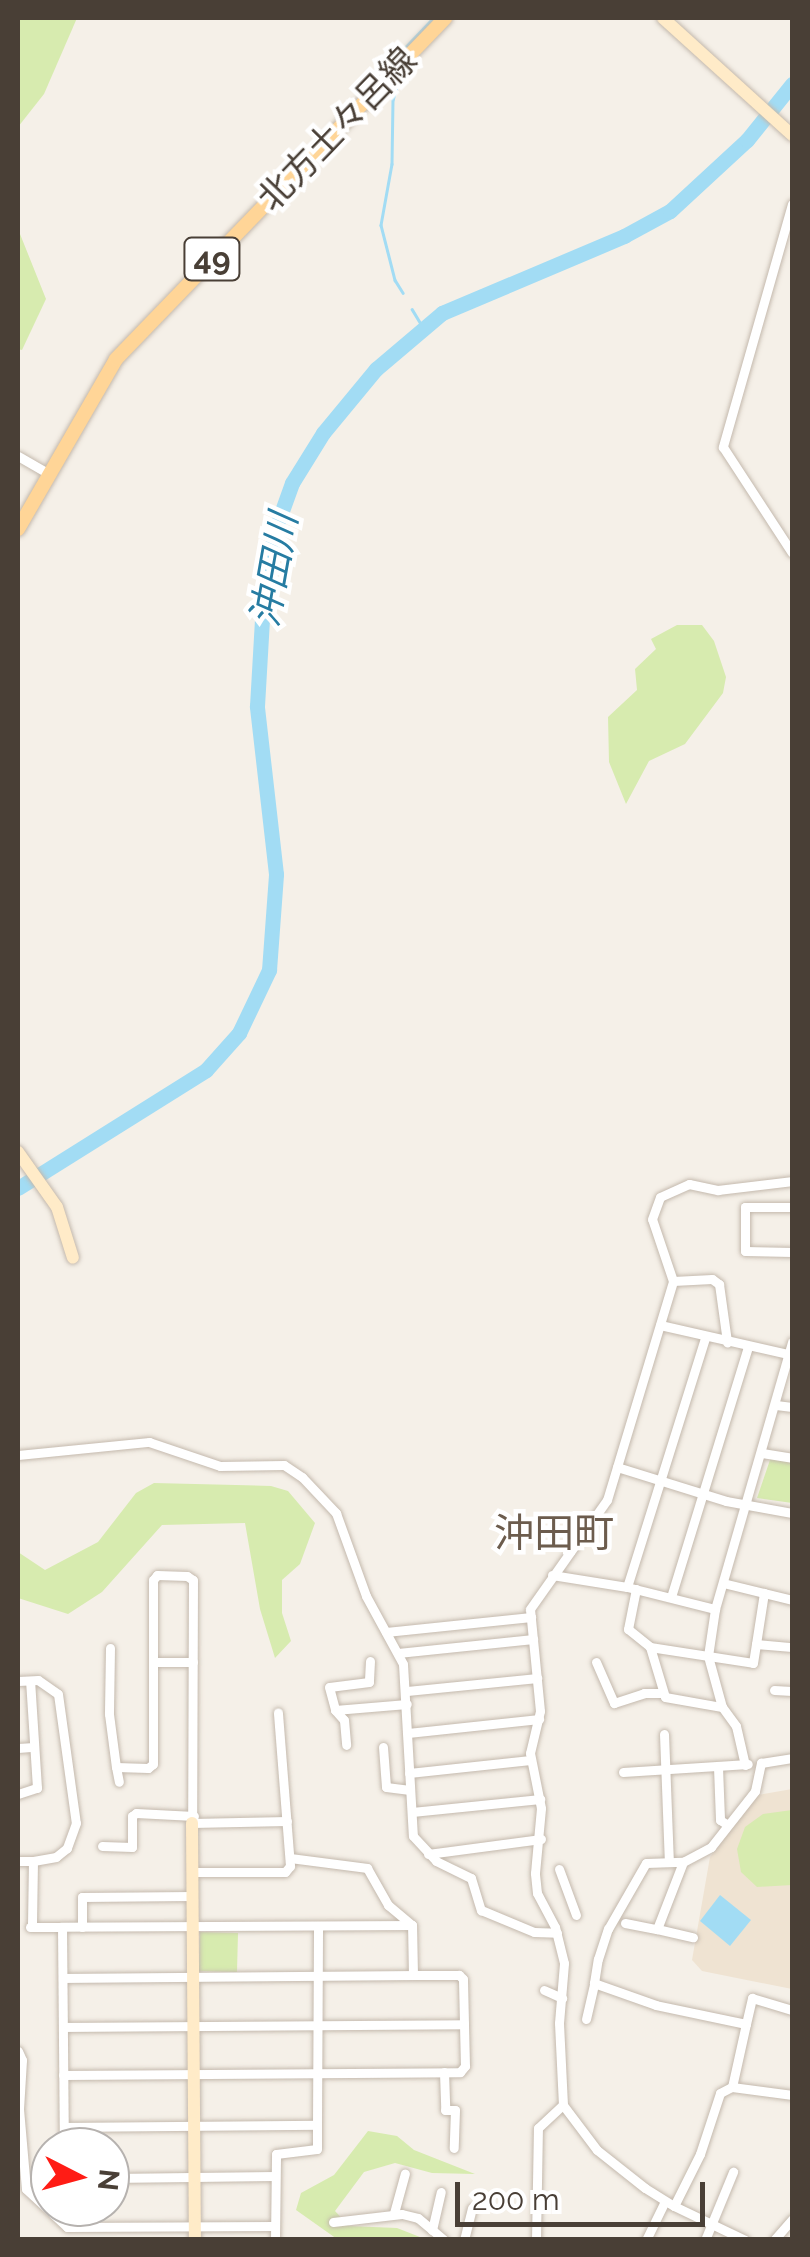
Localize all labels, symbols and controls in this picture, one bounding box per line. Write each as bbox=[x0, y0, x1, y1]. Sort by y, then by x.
street label: 北方土々呂線 bbox=[249, 39, 425, 219]
road number: 49 bbox=[182, 232, 242, 286]
water label: 沖田川 bbox=[242, 510, 306, 630]
district label: 沖田町 bbox=[494, 1509, 614, 1557]
north arrow bbox=[30, 2127, 130, 2227]
scale bar bbox=[460, 2162, 710, 2224]
text: N bbox=[91, 2168, 126, 2192]
text: 200 m bbox=[472, 2182, 560, 2217]

